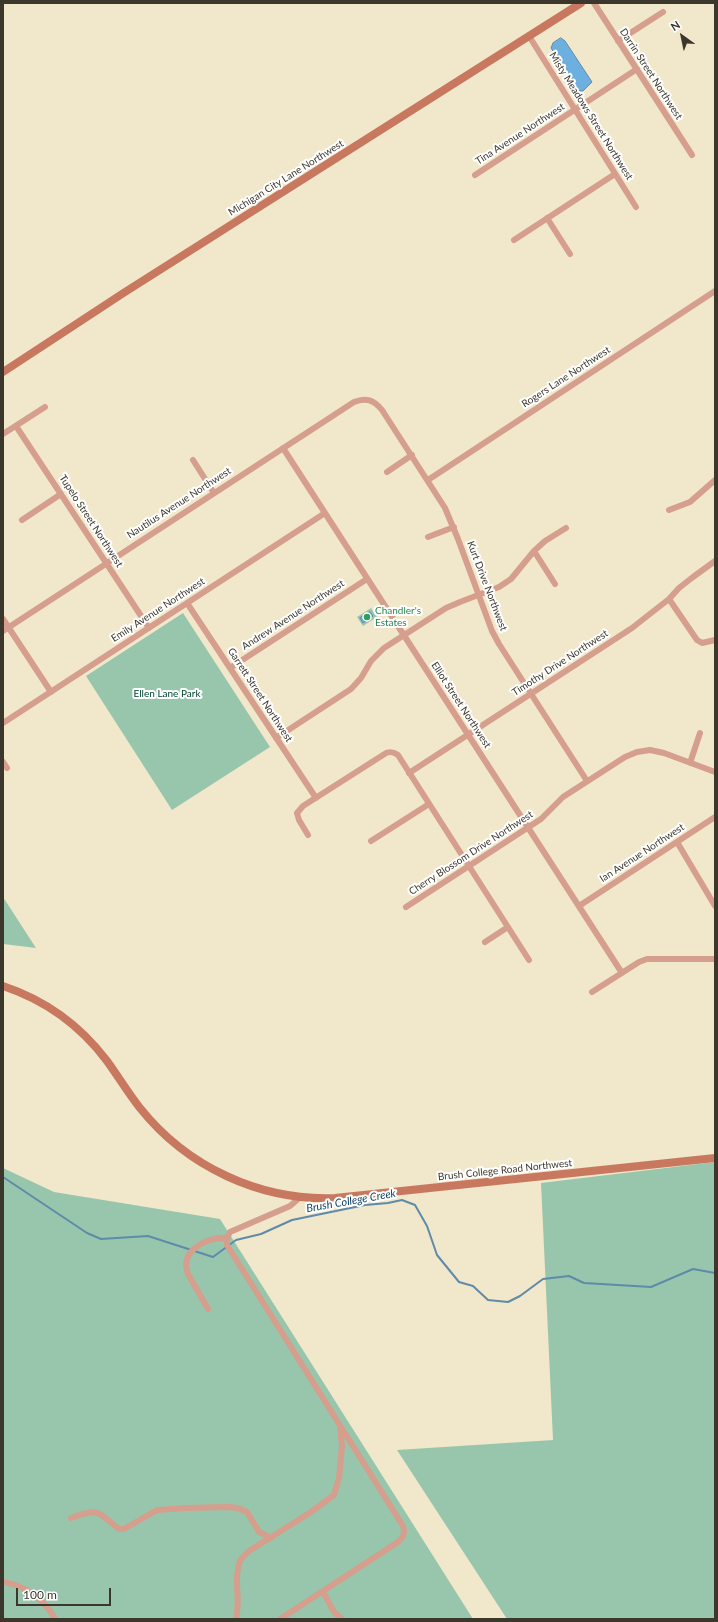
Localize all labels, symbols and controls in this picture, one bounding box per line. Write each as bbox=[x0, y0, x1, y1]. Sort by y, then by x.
north arrow bbox=[662, 16, 702, 56]
street label: Darrin Street Northwest bbox=[617, 26, 685, 122]
street label: Misty Meadows Street Northwest bbox=[547, 50, 635, 182]
street label: Tina Avenue Northwest bbox=[473, 101, 567, 167]
street label: Michigan City Lane Northwest bbox=[226, 138, 346, 218]
street label: Rogers Lane Northwest bbox=[520, 344, 612, 410]
street label: Nautilus Avenue Northwest bbox=[125, 465, 233, 541]
street label: Tupelo Street Northwest bbox=[57, 473, 125, 569]
street label: Kurt Drive Northwest bbox=[464, 539, 510, 633]
street label: Emily Avenue Northwest bbox=[109, 575, 207, 645]
street label: Andrew Avenue Northwest bbox=[240, 577, 346, 653]
place label: Chandler's Estates bbox=[375, 605, 421, 628]
marker: Chandler's Estates bbox=[362, 612, 372, 622]
street label: Timothy Drive Northwest bbox=[510, 627, 610, 699]
street label: Garrett Street Northwest bbox=[225, 646, 295, 744]
street label: Elliot Street Northwest bbox=[429, 660, 493, 750]
park label: Ellen Lane Park bbox=[134, 688, 200, 700]
street label: Cherry Blossom Drive Northwest bbox=[407, 808, 535, 898]
street label: Ian Avenue Northwest bbox=[597, 821, 687, 885]
street label: Brush College Road Northwest bbox=[437, 1157, 573, 1183]
water label: Brush College Creek bbox=[305, 1187, 397, 1215]
scale bar bbox=[18, 1580, 113, 1606]
text: 100 m bbox=[23, 1587, 57, 1602]

